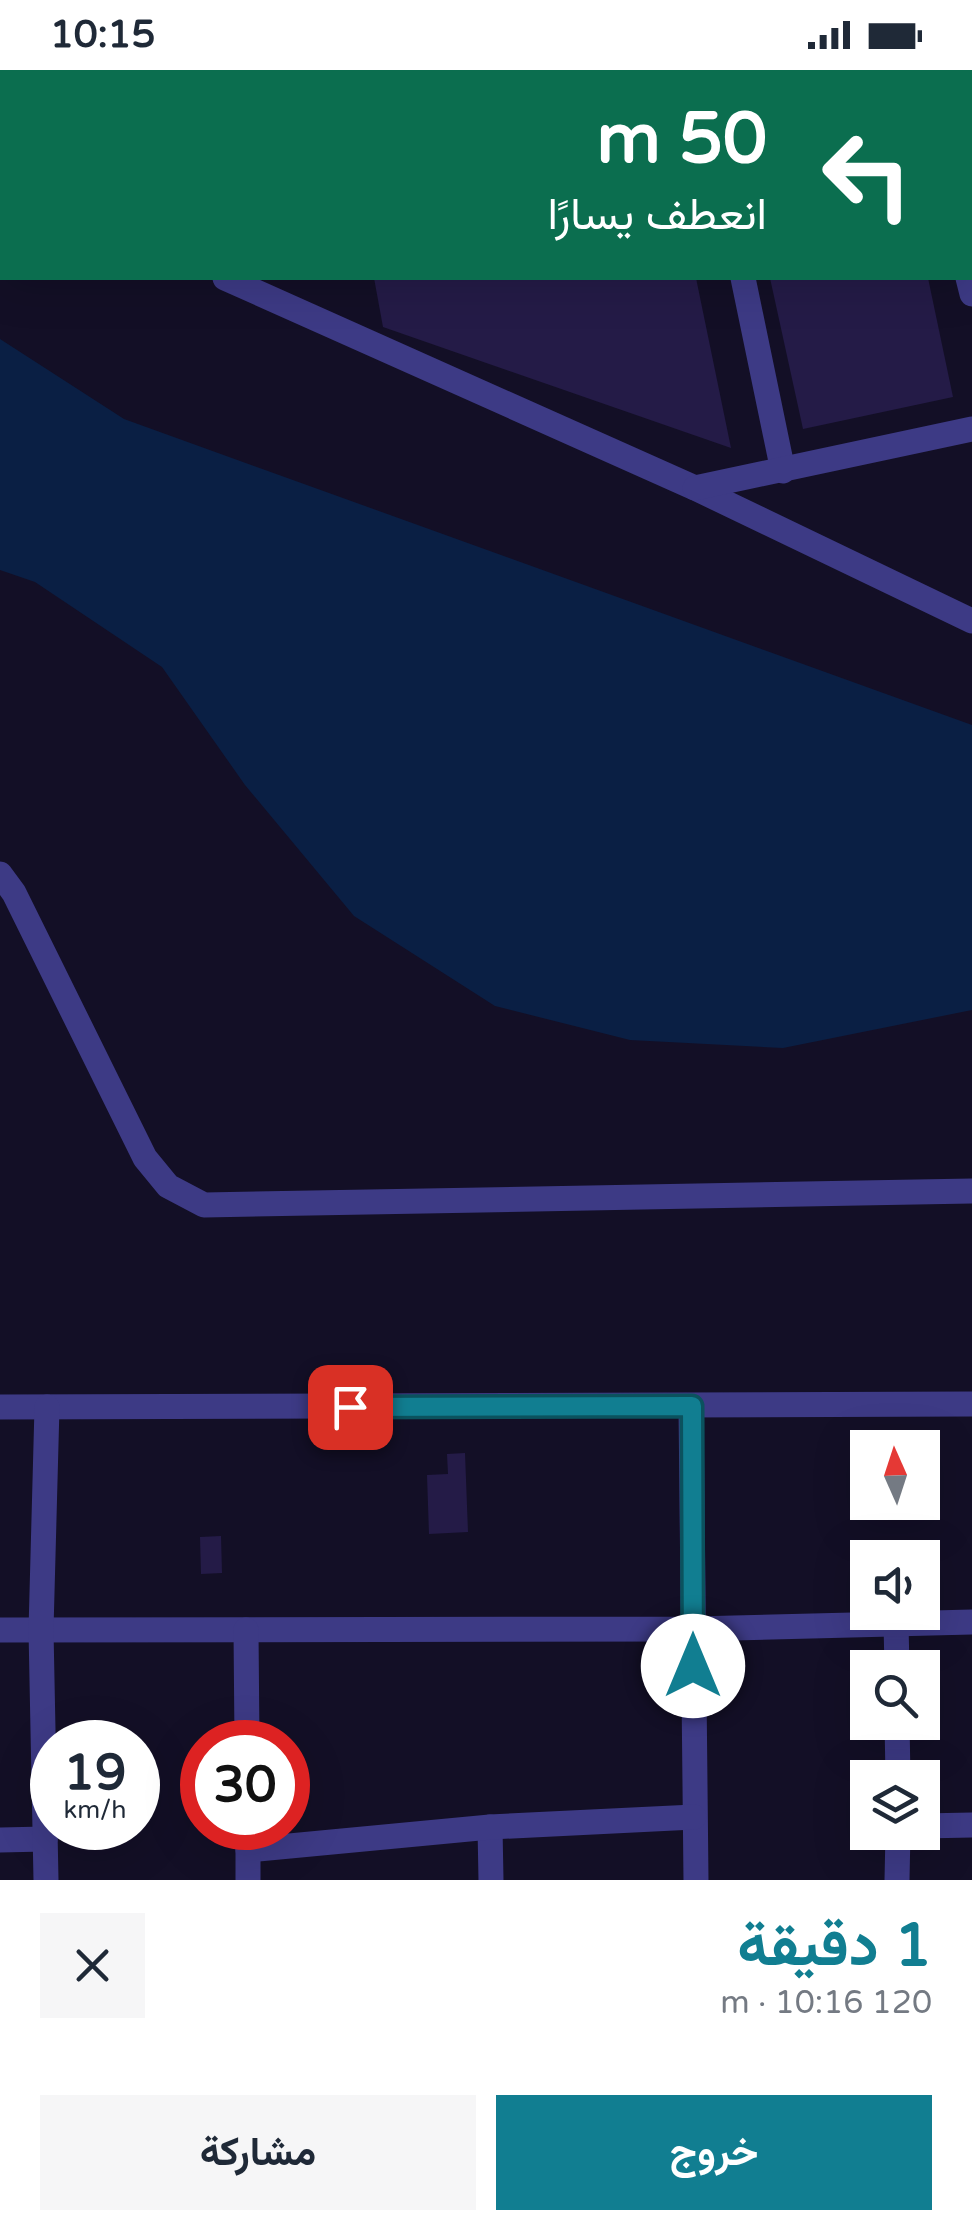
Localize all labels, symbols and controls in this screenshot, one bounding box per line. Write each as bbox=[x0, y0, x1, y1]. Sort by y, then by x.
text: 10:15 bbox=[50, 12, 155, 58]
text: 50 m bbox=[597, 98, 767, 182]
icon: left bbox=[802, 110, 932, 240]
text: انعطف يسارًا bbox=[548, 188, 767, 242]
pin bbox=[308, 1365, 393, 1450]
icon: arrive bbox=[323, 1380, 378, 1435]
north arrow bbox=[850, 1430, 940, 1520]
map controls bbox=[850, 1430, 940, 1850]
button: sound bbox=[850, 1540, 940, 1630]
position arrow bbox=[641, 1614, 745, 1718]
button: search bbox=[850, 1650, 940, 1740]
speed limit sign: 30 bbox=[180, 1720, 310, 1850]
text: 19 bbox=[64, 1743, 126, 1803]
button: layers bbox=[850, 1760, 940, 1850]
text: km/h bbox=[64, 1795, 126, 1825]
text: 1 دقيقة bbox=[737, 1910, 932, 1982]
button: close bbox=[40, 1913, 145, 2018]
text: 120 m · 10:16 bbox=[720, 1984, 932, 2022]
button: مشاركة bbox=[40, 2095, 476, 2210]
button: خروج bbox=[496, 2095, 932, 2210]

